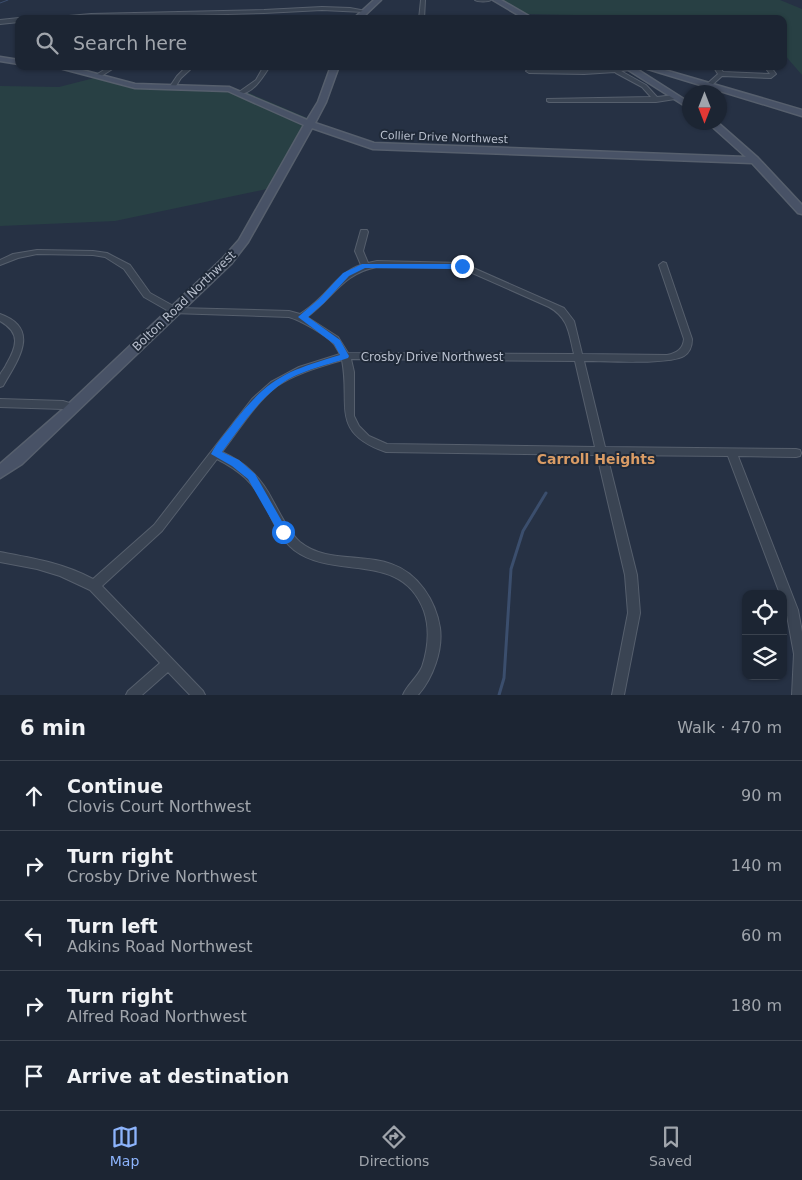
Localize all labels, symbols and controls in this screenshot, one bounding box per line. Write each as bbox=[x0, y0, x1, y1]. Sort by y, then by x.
search box bbox=[15, 15, 787, 70]
icon: search bbox=[33, 29, 61, 57]
text: Search here bbox=[73, 32, 187, 54]
north arrow bbox=[682, 85, 727, 130]
street label: Collier Drive Northwest bbox=[380, 129, 509, 146]
street label: Bolton Road Northwest bbox=[129, 248, 239, 354]
route end bbox=[451, 255, 474, 278]
street label: Crosby Drive Northwest bbox=[361, 350, 504, 364]
district label: Carroll Heights bbox=[537, 451, 655, 467]
route start bbox=[272, 521, 295, 544]
map controls bbox=[742, 590, 787, 680]
button: locate bbox=[742, 590, 787, 635]
button: layers bbox=[742, 635, 787, 680]
text: 6 min bbox=[20, 716, 86, 740]
text: Walk · 470 m bbox=[677, 718, 782, 737]
text: Continue bbox=[67, 775, 163, 797]
icon: ahead bbox=[20, 782, 48, 810]
text: 90 m bbox=[741, 786, 782, 805]
text: Clovis Court Northwest bbox=[67, 797, 251, 816]
text: Turn right bbox=[67, 845, 173, 867]
icon: right bbox=[20, 852, 48, 880]
text: 140 m bbox=[731, 856, 782, 875]
text: Crosby Drive Northwest bbox=[67, 867, 257, 886]
text: Turn left bbox=[67, 915, 158, 937]
icon: left bbox=[20, 922, 48, 950]
text: 60 m bbox=[741, 926, 782, 945]
text: Adkins Road Northwest bbox=[67, 937, 253, 956]
text: Turn right bbox=[67, 985, 173, 1007]
icon: right bbox=[20, 992, 48, 1020]
text: 180 m bbox=[731, 996, 782, 1015]
text: Alfred Road Northwest bbox=[67, 1007, 247, 1026]
icon: arrive bbox=[20, 1062, 48, 1090]
text: Arrive at destination bbox=[67, 1065, 289, 1087]
tab: Map bbox=[110, 1123, 139, 1169]
tab: Directions bbox=[359, 1123, 429, 1169]
tab: Saved bbox=[649, 1123, 692, 1169]

